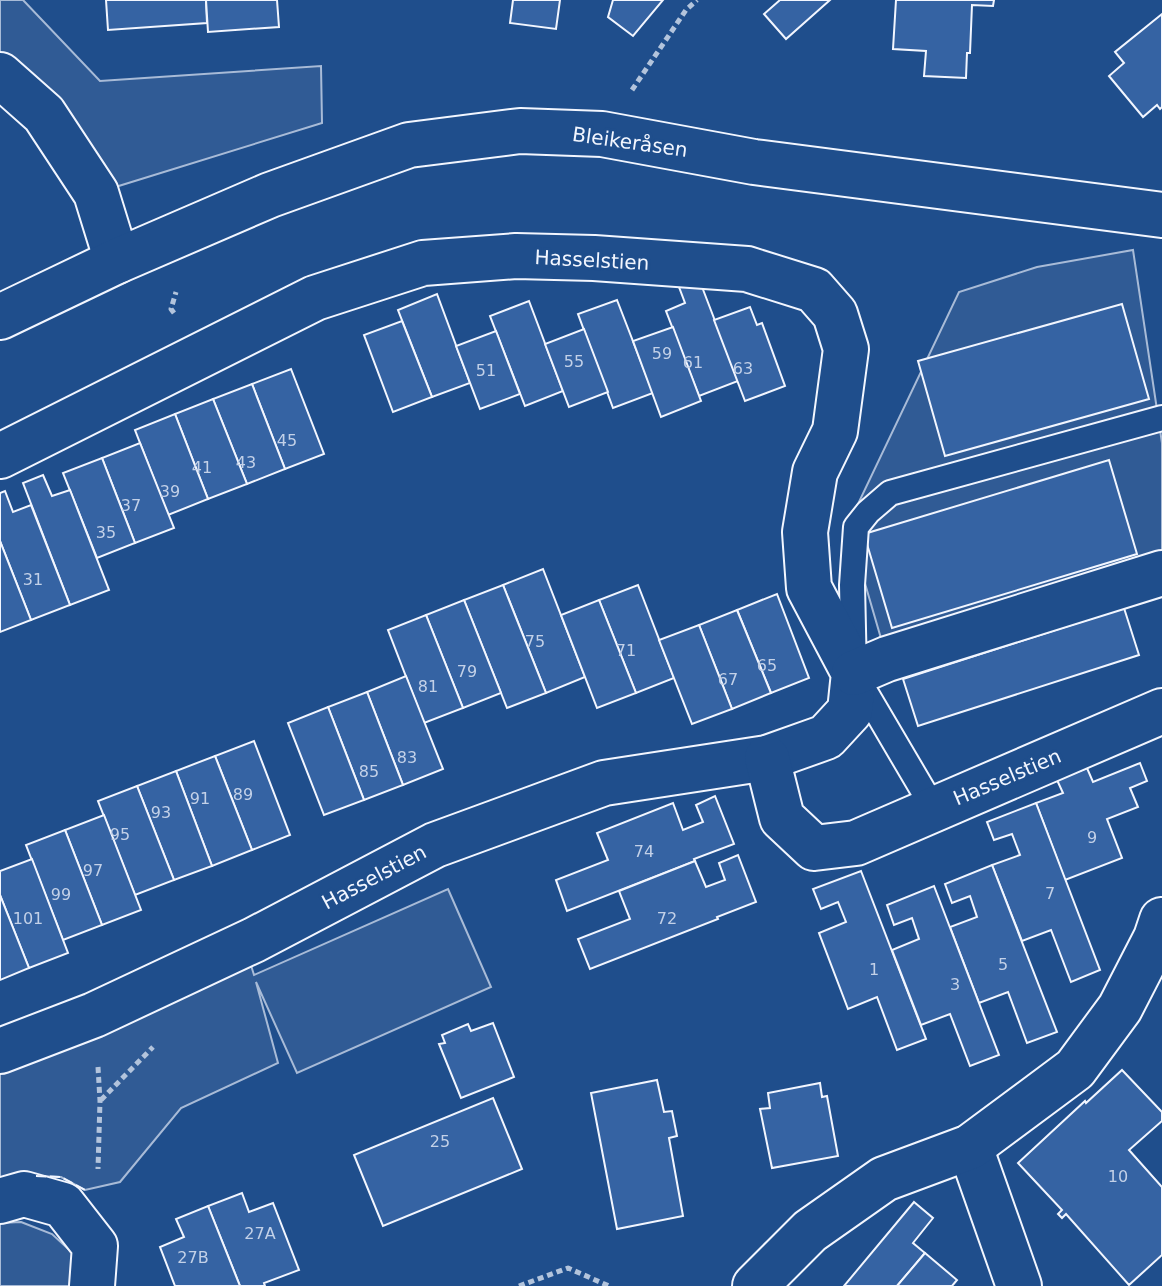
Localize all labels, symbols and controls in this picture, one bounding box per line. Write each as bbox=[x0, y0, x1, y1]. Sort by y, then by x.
street label: Bleikeråsen bbox=[571, 122, 689, 162]
street label: Hasselstien bbox=[534, 245, 650, 275]
house number: 59 bbox=[652, 344, 672, 363]
house number: 55 bbox=[564, 352, 584, 371]
house number: 61 bbox=[683, 353, 703, 372]
house number: 63 bbox=[733, 359, 753, 378]
house number: 51 bbox=[476, 361, 496, 380]
house number: 45 bbox=[277, 431, 297, 450]
house number: 43 bbox=[236, 453, 256, 472]
house number: 41 bbox=[192, 458, 212, 477]
house number: 39 bbox=[160, 482, 180, 501]
house number: 37 bbox=[121, 496, 141, 515]
house number: 35 bbox=[96, 523, 116, 542]
house number: 31 bbox=[23, 570, 43, 589]
house number: 75 bbox=[525, 632, 545, 651]
house number: 71 bbox=[616, 641, 636, 660]
house number: 65 bbox=[757, 656, 777, 675]
house number: 79 bbox=[457, 662, 477, 681]
house number: 67 bbox=[718, 670, 738, 689]
house number: 81 bbox=[418, 677, 438, 696]
street label: Hasselstien bbox=[949, 744, 1065, 810]
house number: 83 bbox=[397, 748, 417, 767]
house number: 85 bbox=[359, 762, 379, 781]
house number: 89 bbox=[233, 785, 253, 804]
house number: 91 bbox=[190, 789, 210, 808]
house number: 93 bbox=[151, 803, 171, 822]
house number: 95 bbox=[110, 825, 130, 844]
house number: 9 bbox=[1087, 828, 1097, 847]
street label: Hasselstien bbox=[318, 839, 430, 915]
house number: 74 bbox=[634, 842, 654, 861]
house number: 97 bbox=[83, 861, 103, 880]
house number: 7 bbox=[1045, 884, 1055, 903]
house number: 99 bbox=[51, 885, 71, 904]
house number: 101 bbox=[13, 909, 43, 928]
house number: 72 bbox=[657, 909, 677, 928]
house number: 5 bbox=[998, 955, 1008, 974]
house number: 1 bbox=[869, 960, 879, 979]
house number: 3 bbox=[950, 975, 960, 994]
house number: 25 bbox=[430, 1132, 450, 1151]
house number: 10 bbox=[1108, 1167, 1128, 1186]
house number: 27A bbox=[244, 1224, 276, 1243]
house number: 27B bbox=[177, 1248, 209, 1267]

